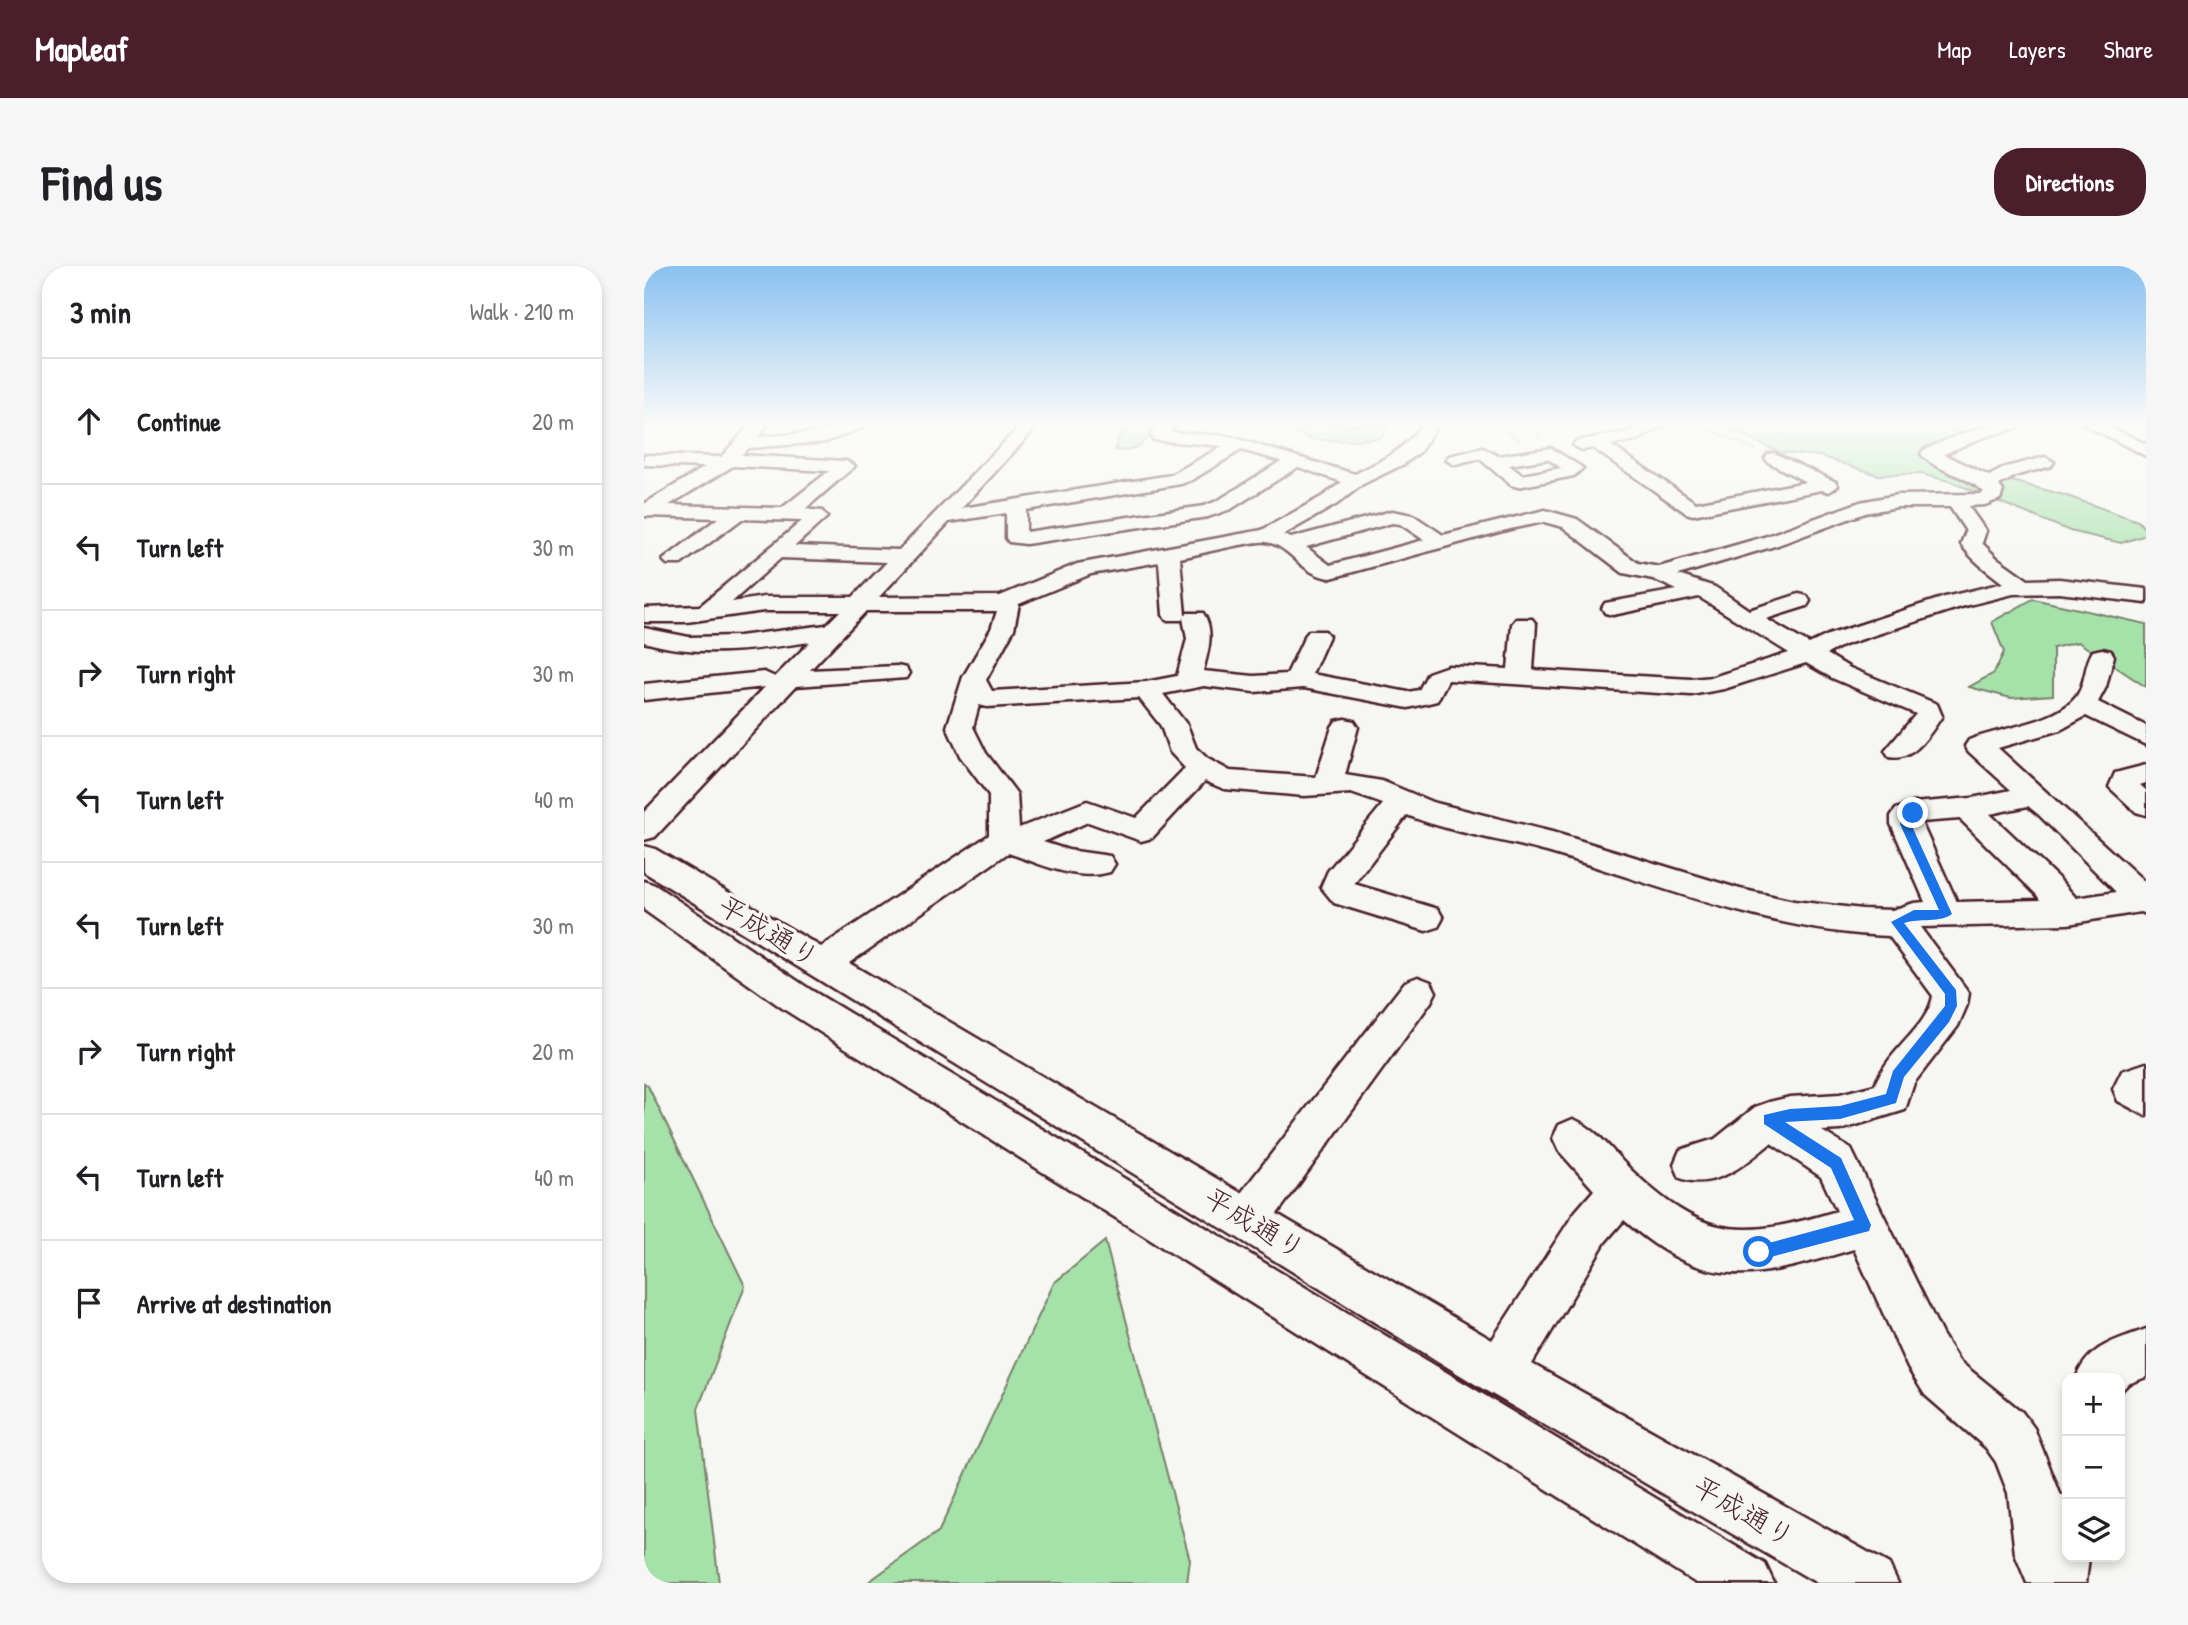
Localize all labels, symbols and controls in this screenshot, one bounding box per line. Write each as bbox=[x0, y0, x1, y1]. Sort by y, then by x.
text: Mapleaf bbox=[35, 27, 128, 71]
text: Map bbox=[1937, 33, 1971, 65]
text: Layers bbox=[2009, 33, 2066, 65]
text: Share bbox=[2104, 33, 2153, 65]
button: Directions bbox=[1994, 148, 2146, 216]
text: Find us bbox=[42, 149, 162, 215]
text: 3 min bbox=[70, 292, 131, 332]
text: Walk · 210 m bbox=[470, 296, 574, 327]
icon: ahead bbox=[70, 402, 108, 440]
text: Continue bbox=[137, 404, 221, 439]
text: 20 m bbox=[532, 406, 574, 437]
icon: left bbox=[70, 528, 108, 566]
text: Turn left bbox=[137, 530, 223, 565]
text: 30 m bbox=[532, 532, 574, 563]
icon: right bbox=[70, 654, 108, 692]
text: Turn right bbox=[137, 656, 235, 691]
text: 30 m bbox=[532, 658, 574, 689]
icon: left bbox=[70, 780, 108, 818]
text: Turn left bbox=[137, 782, 223, 817]
text: 40 m bbox=[534, 784, 574, 815]
route end bbox=[1897, 797, 1928, 828]
street label: 平成通り bbox=[711, 886, 827, 976]
icon: left bbox=[70, 906, 108, 944]
text: Turn left bbox=[137, 908, 223, 943]
text: 30 m bbox=[532, 910, 574, 941]
icon: right bbox=[70, 1032, 108, 1070]
text: Turn right bbox=[137, 1034, 235, 1069]
text: 20 m bbox=[532, 1036, 574, 1067]
icon: left bbox=[70, 1158, 108, 1196]
text: Turn left bbox=[137, 1160, 223, 1195]
text: 40 m bbox=[534, 1162, 574, 1193]
street label: 平成通り bbox=[1197, 1178, 1313, 1268]
route start bbox=[1743, 1236, 1774, 1267]
icon: arrive bbox=[70, 1284, 108, 1322]
text: Arrive at destination bbox=[137, 1286, 332, 1321]
map controls bbox=[2062, 1373, 2125, 1562]
button: + bbox=[2062, 1373, 2125, 1436]
button: − bbox=[2062, 1436, 2125, 1499]
street label: 平成通り bbox=[1686, 1467, 1802, 1555]
button: layers bbox=[2062, 1499, 2125, 1562]

